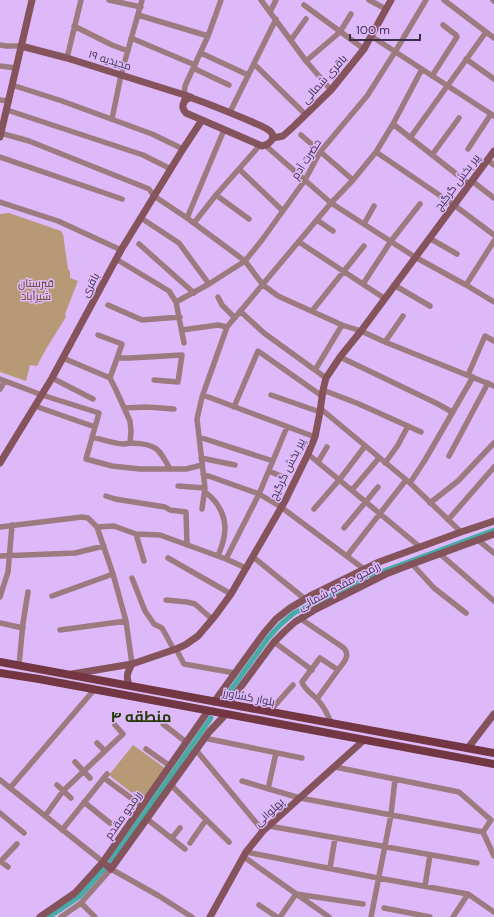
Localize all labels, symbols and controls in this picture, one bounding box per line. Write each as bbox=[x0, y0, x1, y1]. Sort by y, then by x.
scale bar bbox=[350, 16, 420, 42]
text: 100 m bbox=[356, 22, 390, 38]
street label: مجیدیه ۱۹ bbox=[87, 47, 133, 73]
street label: باقری شمالی bbox=[298, 51, 350, 107]
street label: حضرت آدم bbox=[288, 136, 325, 182]
street label: پیر بخش گرگیج bbox=[431, 151, 484, 214]
street label: باقری bbox=[78, 270, 102, 300]
park label: قبرستان شیرآباد bbox=[18, 276, 54, 303]
street label: پیر بخش گرگیج bbox=[266, 436, 309, 503]
street label: رزمجو مقدم شمالی bbox=[296, 558, 383, 614]
street label: بلوار کشاورز bbox=[221, 685, 276, 709]
district label: منطقه ۴ bbox=[111, 707, 171, 727]
street label: رزمجو مقدم bbox=[101, 788, 146, 842]
street label: پهلوانی bbox=[251, 795, 287, 829]

